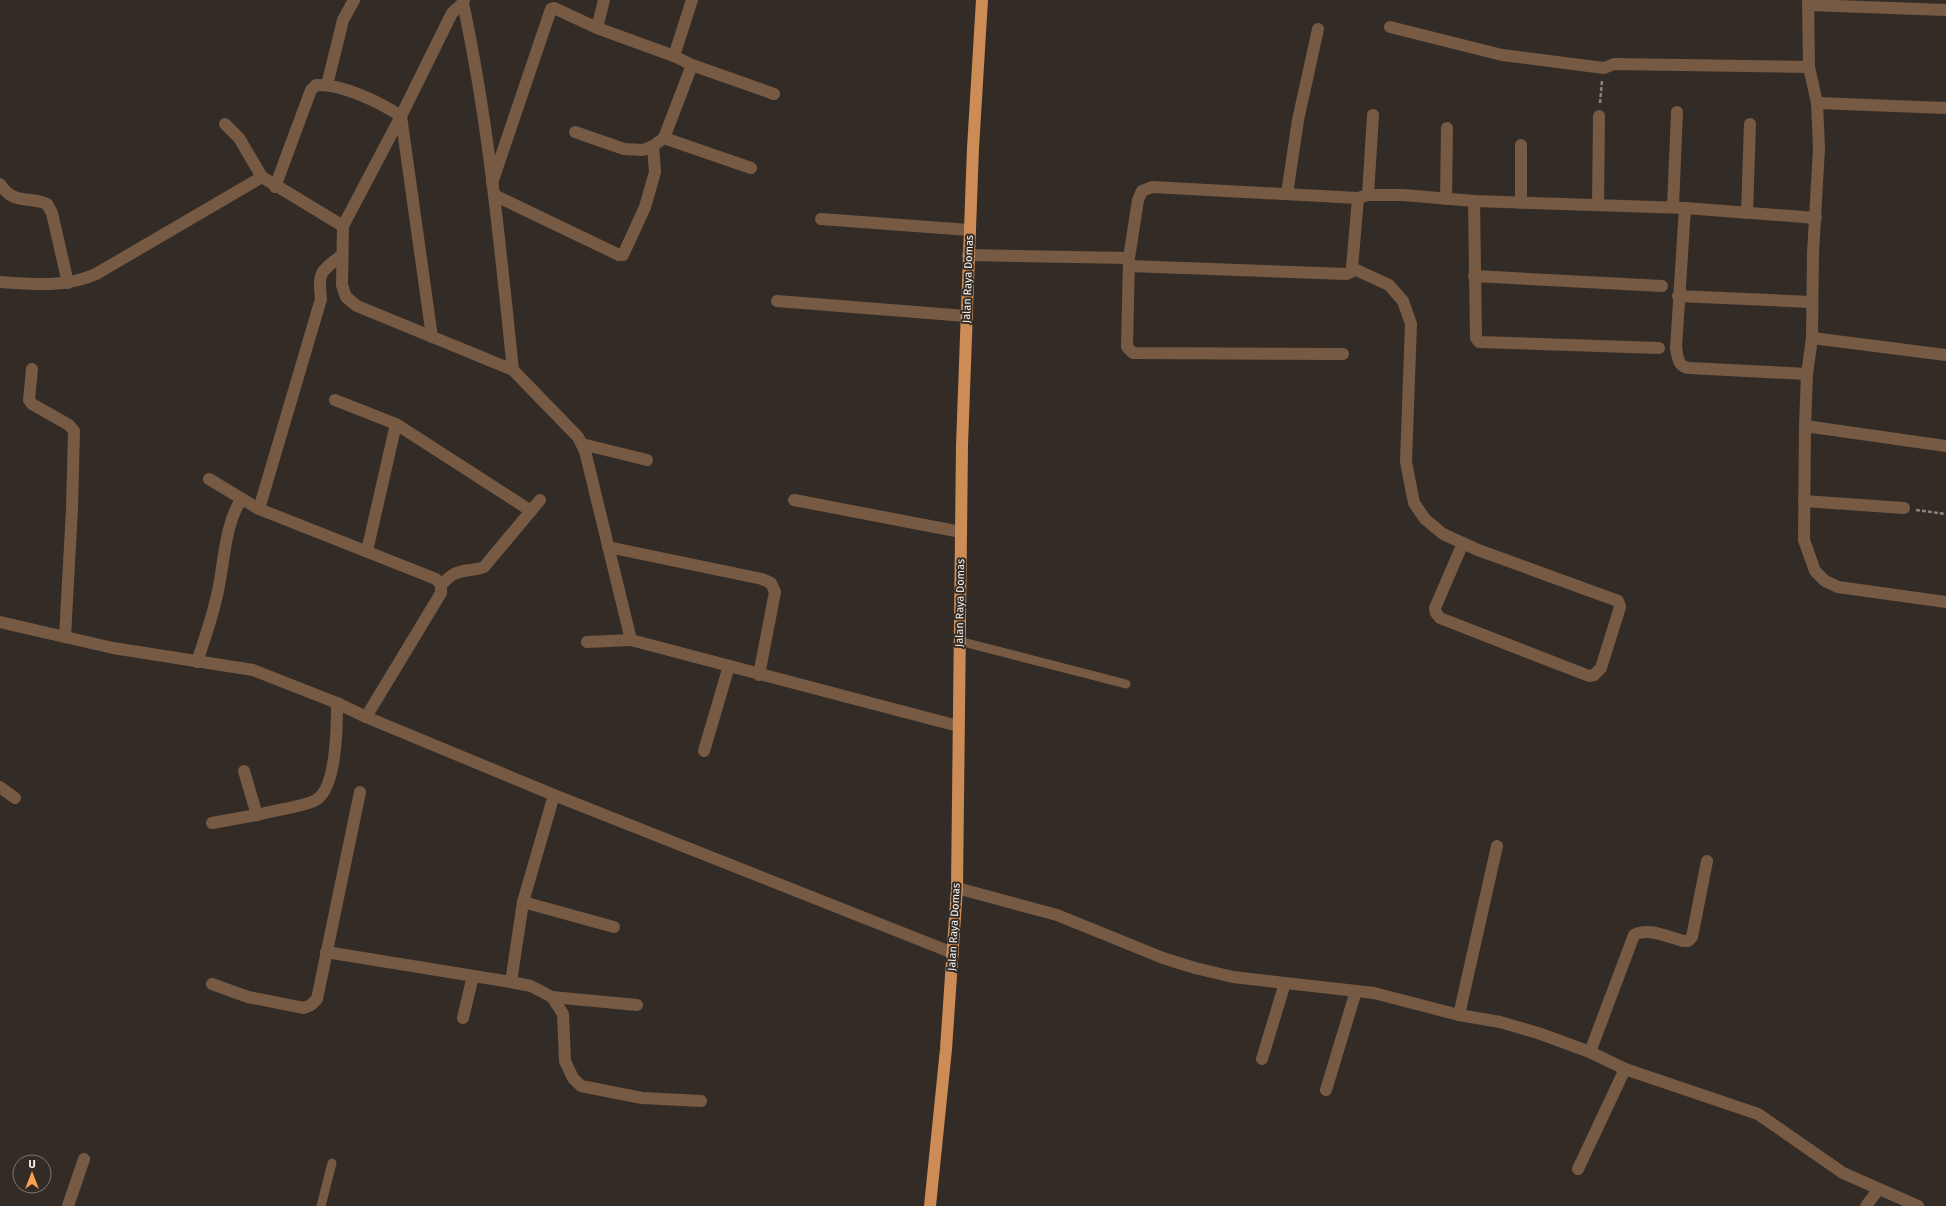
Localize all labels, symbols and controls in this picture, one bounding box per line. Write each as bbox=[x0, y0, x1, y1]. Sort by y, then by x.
street label: Jalan Raya Domas bbox=[960, 235, 976, 323]
street label: Jalan Raya Domas bbox=[953, 559, 967, 647]
street label: Jalan Raya Domas bbox=[945, 883, 963, 971]
north arrow bbox=[12, 1154, 52, 1194]
text: U bbox=[28, 1158, 36, 1171]

